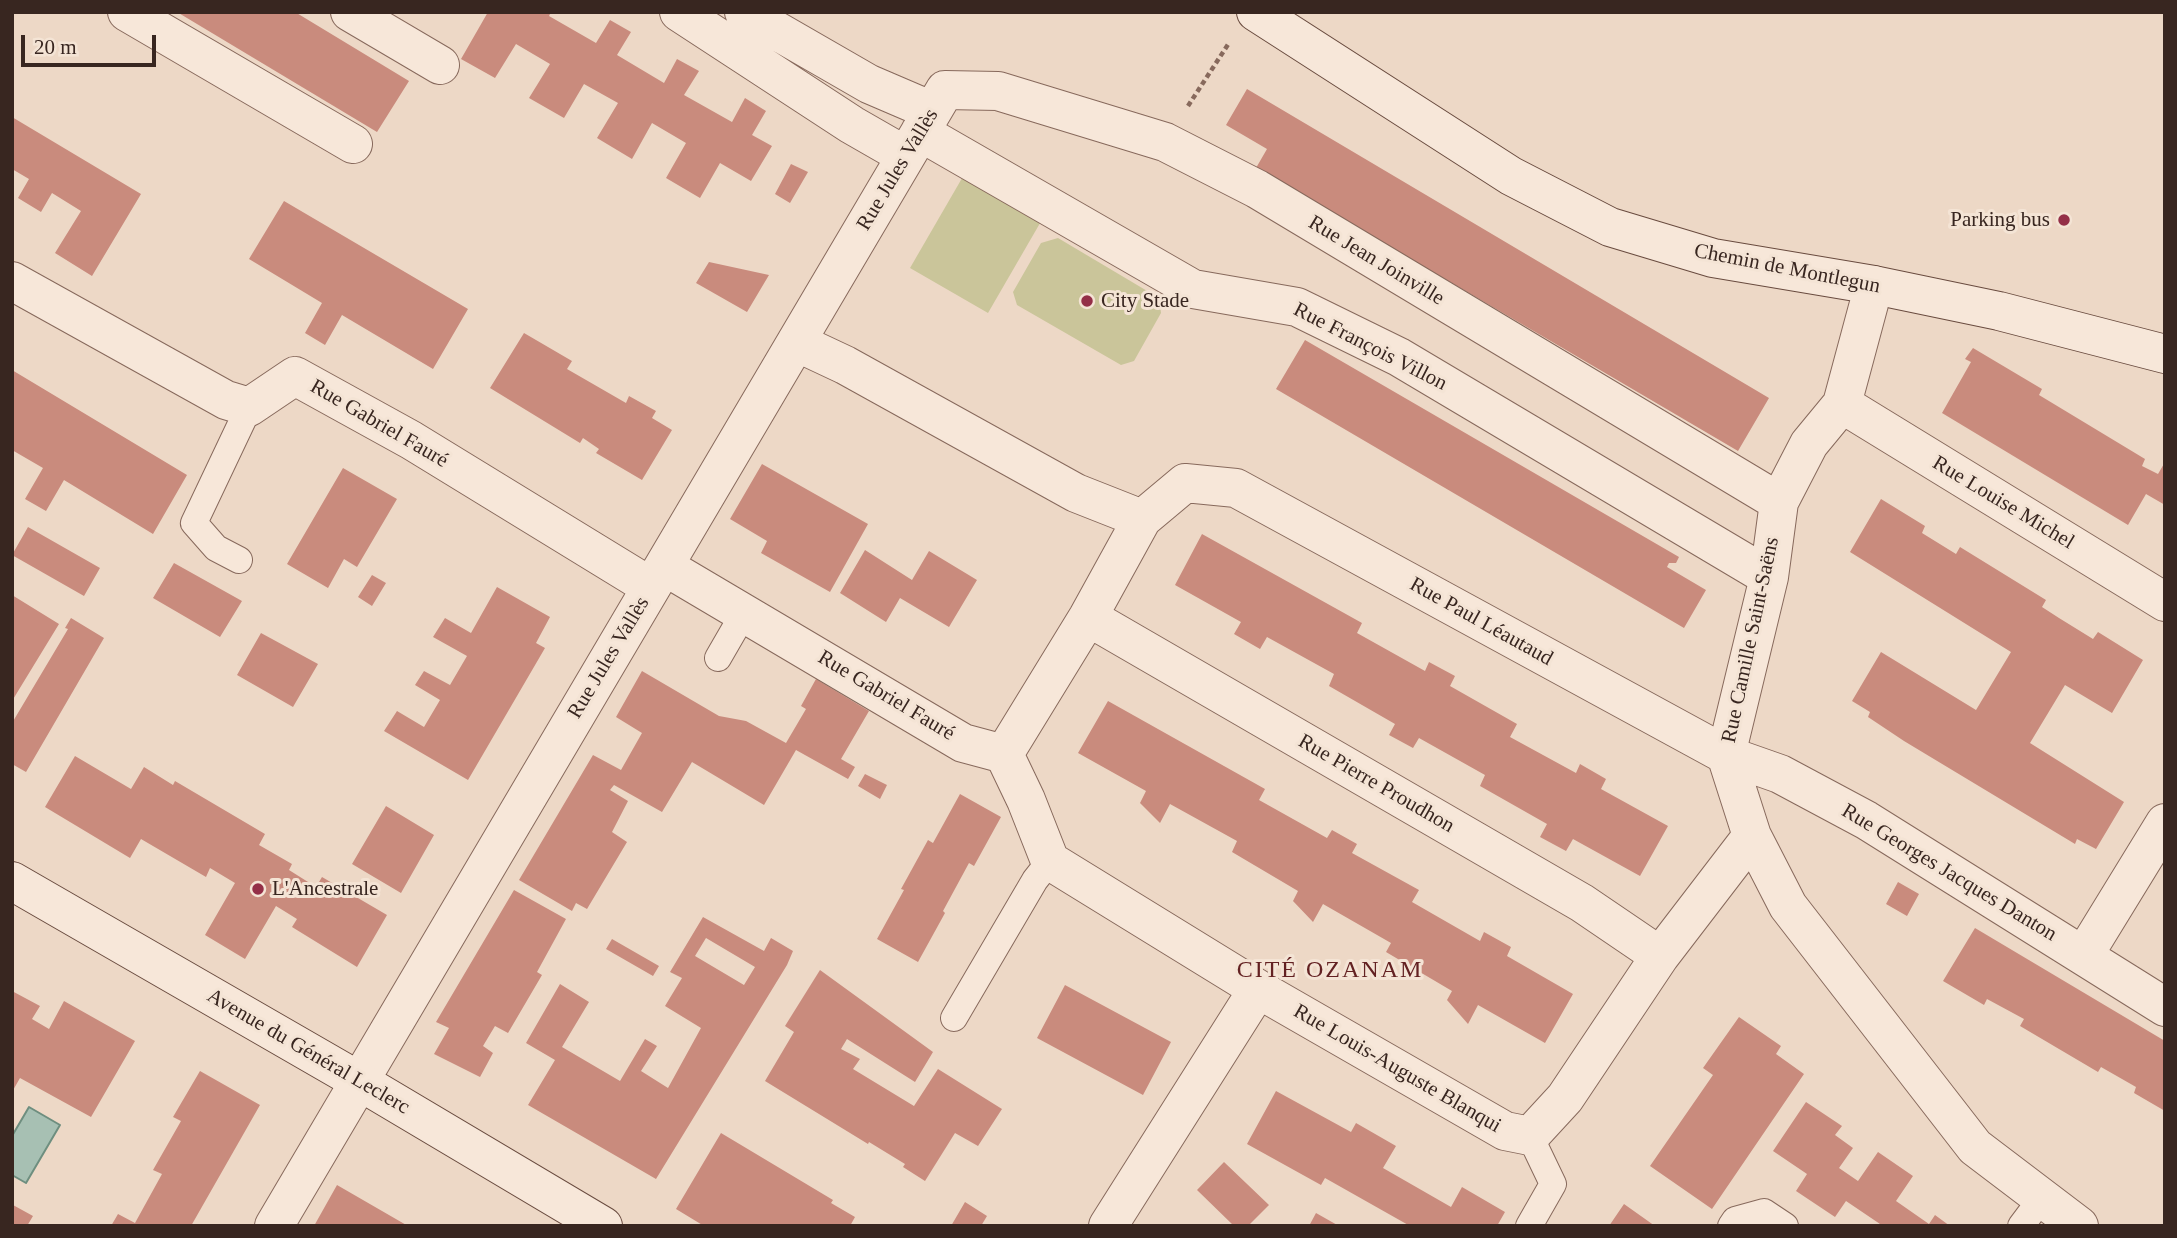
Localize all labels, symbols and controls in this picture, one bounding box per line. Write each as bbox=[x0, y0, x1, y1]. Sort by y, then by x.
scale bar bbox=[24, 21, 159, 65]
text: 20 m bbox=[34, 35, 77, 59]
street label: Rue Jules Vallès bbox=[852, 105, 944, 235]
place label: Parking bus bbox=[1950, 207, 2050, 233]
street label: Rue Jean Joinville bbox=[1304, 211, 1448, 311]
marker: Parking bus bbox=[2056, 212, 2072, 228]
street label: Chemin de Montlegun bbox=[1692, 239, 1882, 299]
place label: City Stade bbox=[1101, 288, 1189, 314]
marker: City Stade bbox=[1079, 293, 1095, 309]
street label: Rue François Villon bbox=[1289, 297, 1451, 397]
street label: Rue Gabriel Fauré bbox=[306, 374, 452, 474]
street label: Rue Louise Michel bbox=[1928, 451, 2078, 555]
street label: Rue Camille Saint-Saëns bbox=[1717, 535, 1785, 745]
street label: Rue Paul Léautaud bbox=[1405, 572, 1557, 672]
street label: Rue Jules Vallès bbox=[563, 593, 655, 723]
street label: Rue Gabriel Fauré bbox=[813, 645, 959, 747]
street label: Rue Pierre Proudhon bbox=[1293, 729, 1459, 839]
street label: Rue Georges Jacques Danton bbox=[1837, 799, 2061, 947]
place label: L'Ancestrale bbox=[272, 876, 378, 902]
marker: L'Ancestrale bbox=[250, 881, 266, 897]
district label: CITÉ OZANAM bbox=[1238, 957, 1422, 985]
street label: Avenue du Général Leclerc bbox=[202, 984, 414, 1120]
street label: Rue Louis-Auguste Blanqui bbox=[1289, 999, 1505, 1139]

